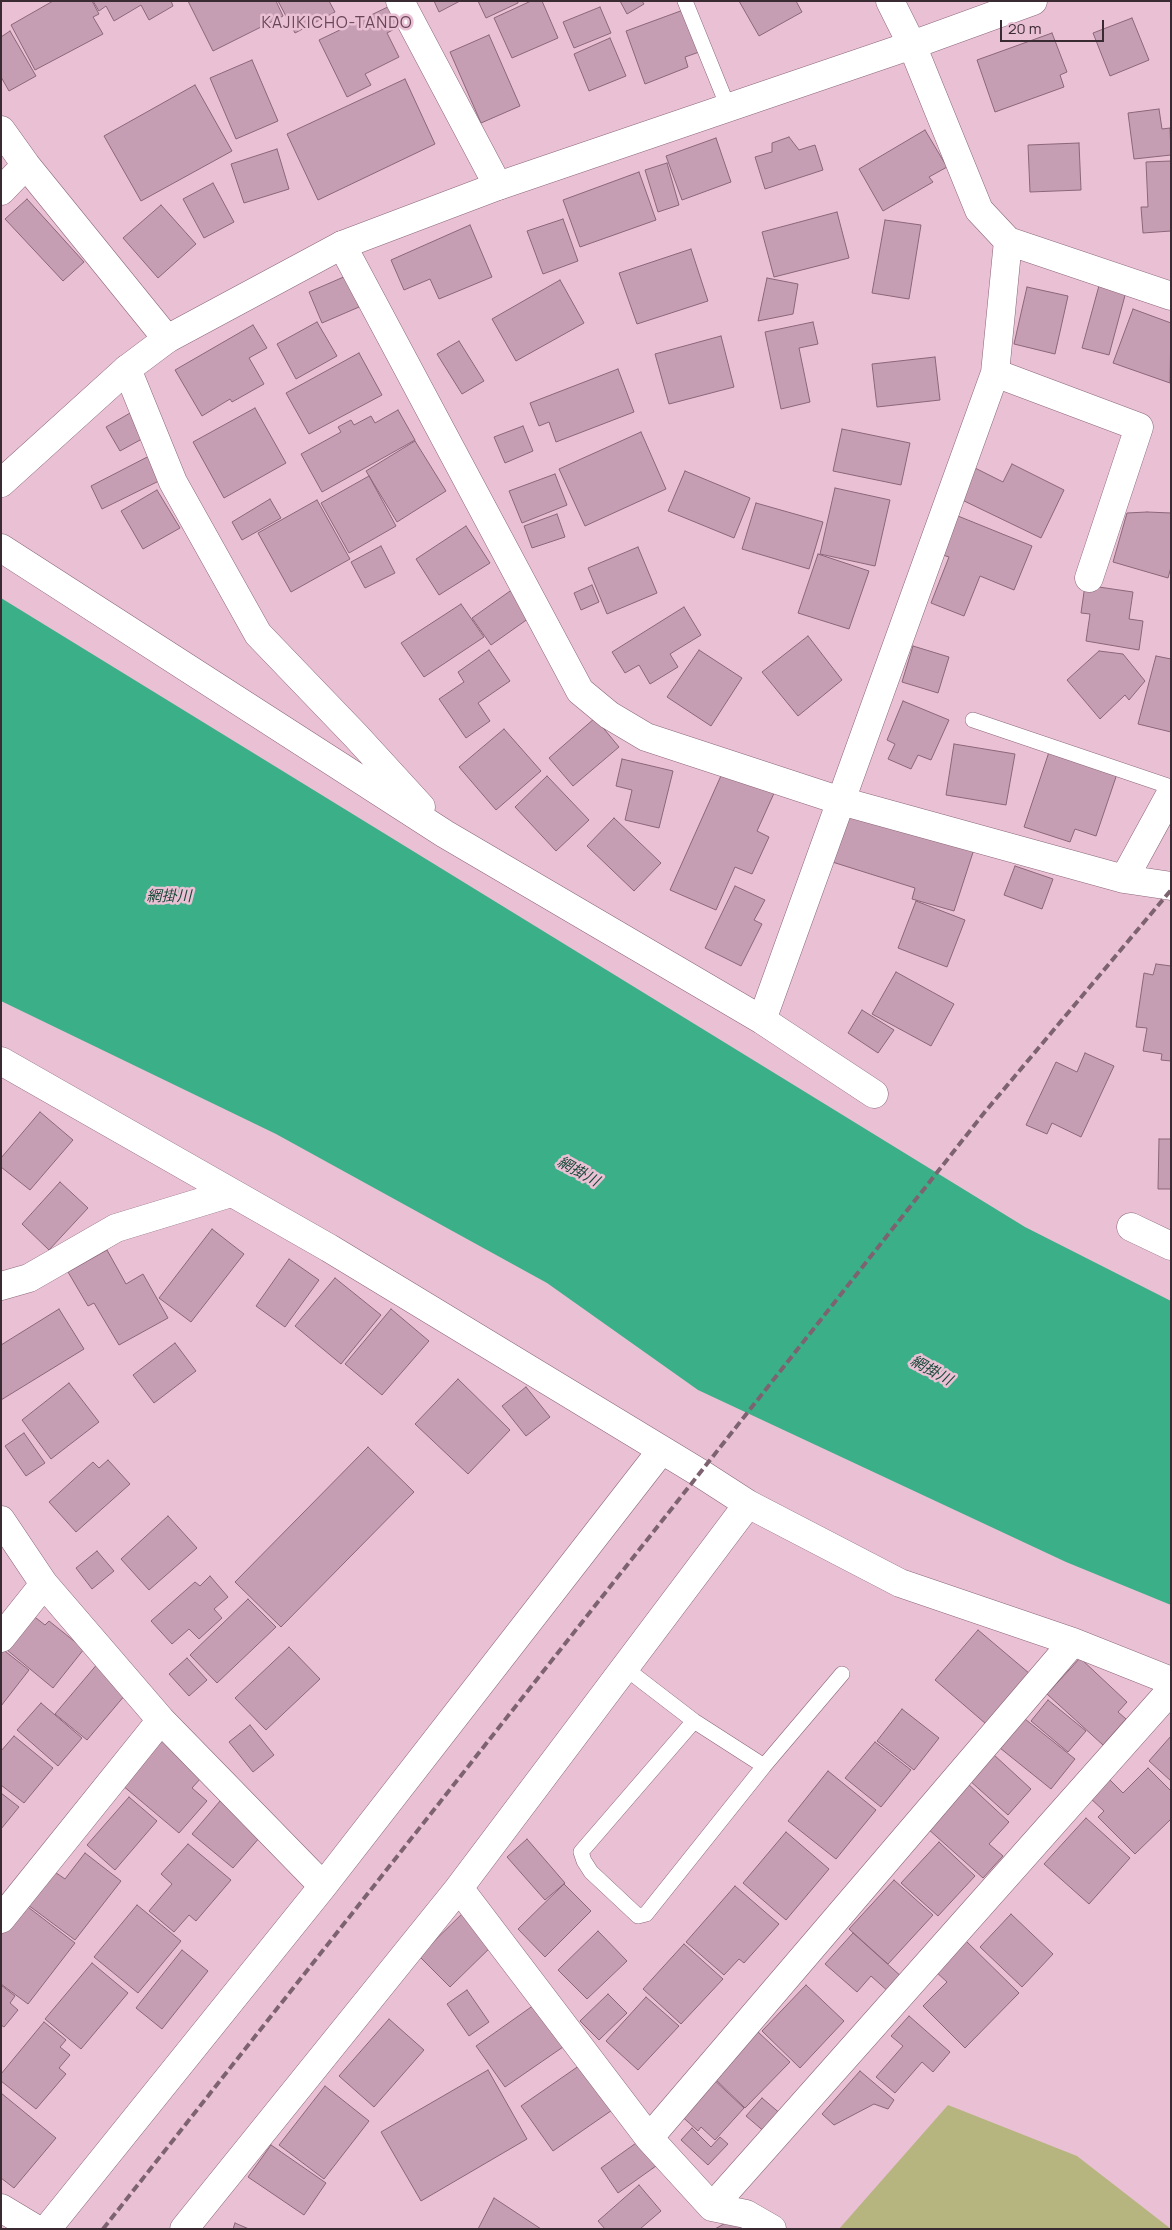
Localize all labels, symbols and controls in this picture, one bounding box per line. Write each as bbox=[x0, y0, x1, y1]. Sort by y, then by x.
scale bar bbox=[1002, 10, 1106, 42]
district label: KAJIKICHO-TANDO bbox=[259, 14, 415, 34]
text: 20 m bbox=[1008, 18, 1041, 39]
water label: 網掛川 bbox=[147, 888, 191, 906]
water label: 網掛川 bbox=[554, 1153, 602, 1191]
water label: 網掛川 bbox=[907, 1352, 955, 1390]

